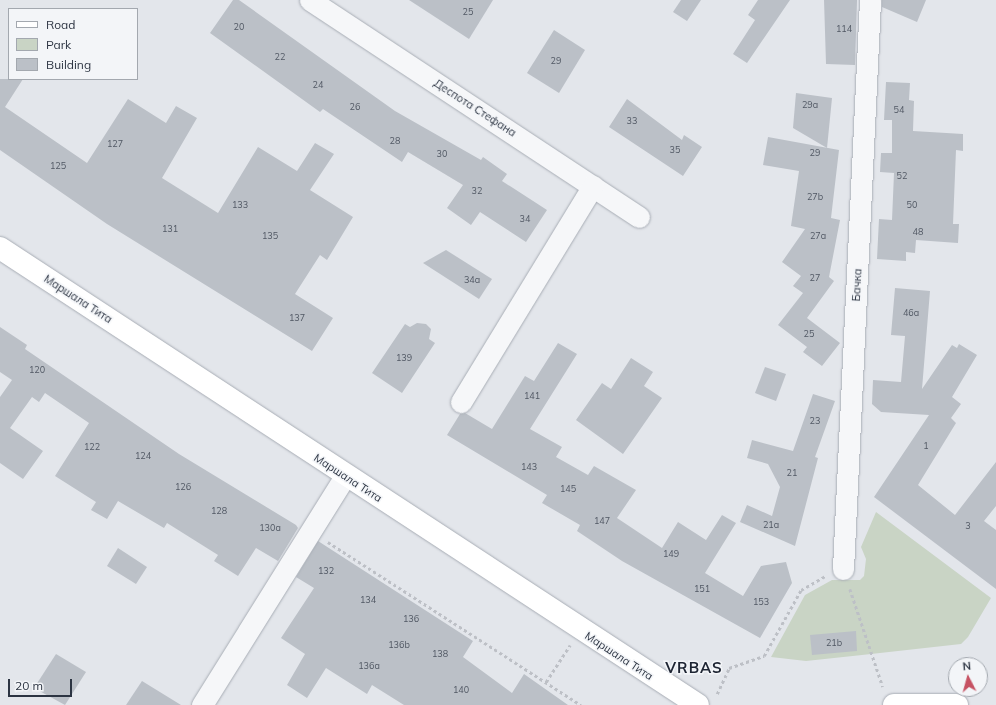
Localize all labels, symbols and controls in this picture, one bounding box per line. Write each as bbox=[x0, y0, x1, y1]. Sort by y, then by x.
house number: 25 bbox=[463, 7, 473, 17]
legend bbox=[8, 8, 138, 80]
text: Road bbox=[46, 17, 75, 32]
house number: 20 bbox=[234, 22, 244, 32]
house number: 114 bbox=[836, 24, 852, 34]
text: Park bbox=[46, 37, 71, 52]
house number: 22 bbox=[275, 52, 285, 62]
house number: 29 bbox=[551, 56, 561, 66]
text: Building bbox=[46, 57, 91, 72]
street label: Деспота Стефана bbox=[431, 76, 519, 140]
house number: 24 bbox=[313, 80, 323, 90]
house number: 29a bbox=[802, 100, 818, 110]
house number: 26 bbox=[350, 102, 360, 112]
house number: 54 bbox=[894, 105, 904, 115]
house number: 33 bbox=[627, 116, 637, 126]
house number: 28 bbox=[390, 136, 400, 146]
house number: 127 bbox=[107, 139, 123, 149]
house number: 35 bbox=[670, 145, 680, 155]
house number: 29 bbox=[810, 148, 820, 158]
house number: 30 bbox=[437, 149, 447, 159]
house number: 125 bbox=[50, 161, 66, 171]
house number: 52 bbox=[897, 171, 907, 181]
house number: 32 bbox=[472, 186, 482, 196]
house number: 27b bbox=[807, 192, 823, 202]
house number: 133 bbox=[232, 200, 248, 210]
house number: 50 bbox=[907, 200, 917, 210]
house number: 34 bbox=[520, 214, 530, 224]
house number: 131 bbox=[162, 224, 178, 234]
house number: 48 bbox=[913, 227, 923, 237]
house number: 135 bbox=[262, 231, 278, 241]
house number: 27a bbox=[810, 231, 826, 241]
street label: Бачка bbox=[850, 268, 864, 302]
street label: Маршала Тита bbox=[41, 272, 115, 326]
house number: 27 bbox=[810, 273, 820, 283]
house number: 34a bbox=[464, 275, 480, 285]
house number: 46a bbox=[903, 308, 919, 318]
house number: 137 bbox=[289, 313, 305, 323]
house number: 25 bbox=[804, 329, 814, 339]
house number: 139 bbox=[396, 353, 412, 363]
house number: 120 bbox=[29, 365, 45, 375]
house number: 141 bbox=[524, 391, 540, 401]
house number: 23 bbox=[810, 416, 820, 426]
house number: 1 bbox=[923, 441, 929, 451]
house number: 122 bbox=[84, 442, 100, 452]
house number: 124 bbox=[135, 451, 151, 461]
street label: Маршала Тита bbox=[311, 451, 385, 505]
house number: 143 bbox=[521, 462, 537, 472]
house number: 21 bbox=[787, 468, 797, 478]
house number: 126 bbox=[175, 482, 191, 492]
house number: 145 bbox=[560, 484, 576, 494]
house number: 128 bbox=[211, 506, 227, 516]
house number: 147 bbox=[594, 516, 610, 526]
house number: 21a bbox=[763, 520, 779, 530]
house number: 3 bbox=[965, 521, 971, 531]
house number: 130a bbox=[259, 523, 281, 533]
house number: 149 bbox=[663, 549, 679, 559]
house number: 132 bbox=[318, 566, 334, 576]
house number: 151 bbox=[694, 584, 710, 594]
house number: 134 bbox=[360, 595, 376, 605]
house number: 153 bbox=[753, 597, 769, 607]
house number: 136 bbox=[403, 614, 419, 624]
street label: Маршала Тита bbox=[582, 629, 656, 683]
house number: 21b bbox=[826, 638, 842, 648]
house number: 136b bbox=[388, 640, 410, 650]
house number: 138 bbox=[432, 649, 448, 659]
north arrow bbox=[948, 657, 988, 697]
district label: VRBAS bbox=[665, 659, 723, 677]
text: N bbox=[962, 659, 972, 673]
house number: 136a bbox=[358, 661, 380, 671]
scale bar bbox=[10, 671, 74, 697]
text: 20 m bbox=[15, 678, 43, 693]
house number: 140 bbox=[453, 685, 469, 695]

